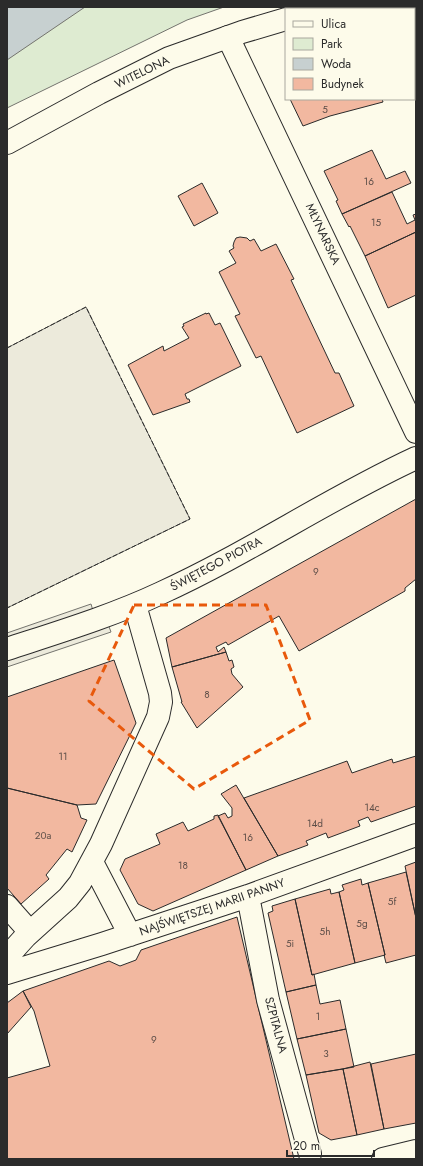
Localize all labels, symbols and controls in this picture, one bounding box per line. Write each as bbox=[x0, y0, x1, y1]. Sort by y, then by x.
legend bbox=[285, 8, 415, 100]
text: Ulica bbox=[321, 15, 346, 33]
text: Park bbox=[321, 35, 343, 53]
street label: WITELONA bbox=[112, 51, 172, 93]
text: Woda bbox=[321, 55, 351, 73]
text: Budynek bbox=[321, 75, 365, 93]
house number: 5 bbox=[322, 102, 328, 117]
house number: 16 bbox=[364, 174, 374, 189]
street label: MŁYNARSKA bbox=[301, 200, 345, 268]
house number: 15 bbox=[371, 215, 381, 230]
street label: ŚWIĘTEGO PIOTRA bbox=[167, 532, 265, 596]
house number: 9 bbox=[313, 564, 319, 579]
house number: 8 bbox=[204, 687, 210, 702]
house number: 11 bbox=[59, 749, 68, 764]
house number: 14c bbox=[364, 800, 380, 815]
house number: 14d bbox=[307, 816, 323, 831]
house number: 20a bbox=[35, 828, 51, 843]
house number: 16 bbox=[243, 830, 253, 845]
house number: 18 bbox=[178, 858, 188, 873]
street label: NAJŚWIĘTSZEJ MARII PANNY bbox=[137, 874, 287, 940]
house number: 5f bbox=[388, 894, 397, 909]
house number: 5g bbox=[356, 916, 368, 931]
house number: 5h bbox=[320, 924, 330, 939]
house number: 5i bbox=[286, 936, 294, 951]
street label: SZPITALNA bbox=[260, 995, 292, 1055]
house number: 1 bbox=[316, 1009, 320, 1024]
house number: 9 bbox=[151, 1032, 157, 1047]
house number: 3 bbox=[323, 1046, 329, 1061]
scale bar bbox=[287, 1132, 374, 1158]
text: 20 m bbox=[293, 1137, 320, 1155]

